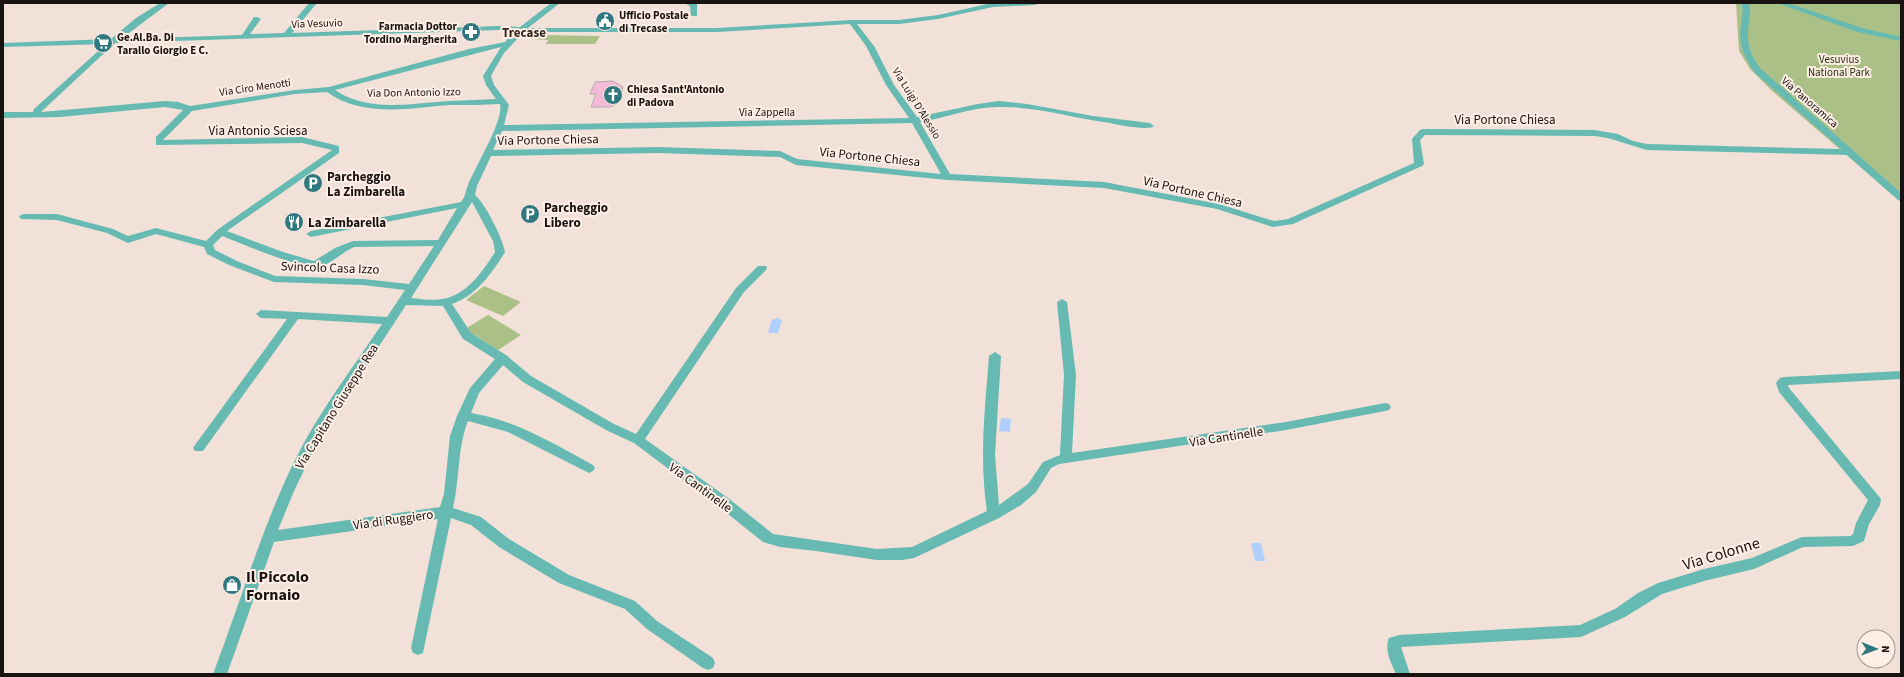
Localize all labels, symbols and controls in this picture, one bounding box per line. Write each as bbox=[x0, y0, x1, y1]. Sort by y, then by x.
place label: Ufficio Postale di Trecase bbox=[619, 8, 689, 36]
public building icon: Ufficio Postale di Trecase bbox=[594, 10, 616, 32]
street label: Via Vesuvio bbox=[291, 15, 343, 32]
place label: Farmacia Dottor Tordino Margherita bbox=[364, 19, 458, 47]
pharmacy icon: Farmacia Dottor Tordino Margherita bbox=[460, 21, 482, 43]
district label: Trecase bbox=[502, 24, 546, 42]
place label: Ge.Al.Ba. Di Tarallo Giorgio E C. bbox=[117, 30, 208, 58]
supermarket icon: Ge.Al.Ba. Di Tarallo Giorgio E C. bbox=[92, 32, 114, 54]
park label: Vesuvius National Park bbox=[1808, 52, 1871, 80]
street label: Via Luigi D'Alessio bbox=[889, 65, 945, 142]
street label: Via Panoramica bbox=[1778, 73, 1841, 131]
street label: Via Ciro Menotti bbox=[218, 75, 292, 100]
place label: Chiesa Sant'Antonio di Padova bbox=[627, 82, 724, 110]
street label: Via Don Antonio Izzo bbox=[367, 84, 461, 101]
church icon: Chiesa Sant'Antonio di Padova bbox=[602, 84, 624, 106]
street label: Via Zappella bbox=[739, 105, 795, 120]
street label: Via Portone Chiesa bbox=[1454, 111, 1556, 129]
street label: Via Antonio Sciesa bbox=[209, 122, 307, 140]
street label: Via Portone Chiesa bbox=[497, 130, 599, 150]
street label: Via Portone Chiesa bbox=[819, 143, 921, 171]
place label: Parcheggio La Zimbarella bbox=[327, 168, 405, 201]
parking icon: Parcheggio La Zimbarella bbox=[302, 172, 324, 194]
street label: Via Portone Chiesa bbox=[1141, 172, 1244, 212]
place label: Parcheggio Libero bbox=[544, 199, 608, 232]
parking icon: Parcheggio Libero bbox=[519, 203, 541, 225]
restaurant icon: La Zimbarella bbox=[283, 211, 305, 233]
place label: La Zimbarella bbox=[308, 214, 386, 232]
street label: Svincolo Casa Izzo bbox=[280, 257, 380, 279]
street label: Via Capitano Giuseppe Rea bbox=[291, 340, 383, 473]
street label: Via Cantinelle bbox=[1188, 422, 1264, 452]
street label: Via Cantinelle bbox=[665, 459, 736, 517]
street label: Via di Ruggiero bbox=[352, 505, 434, 535]
street label: Via Colonne bbox=[1680, 532, 1763, 576]
place label: Il Piccolo Fornaio bbox=[246, 566, 309, 606]
shop icon: Il Piccolo Fornaio bbox=[221, 574, 243, 596]
north arrow bbox=[1856, 629, 1896, 669]
text: N bbox=[1878, 645, 1893, 653]

